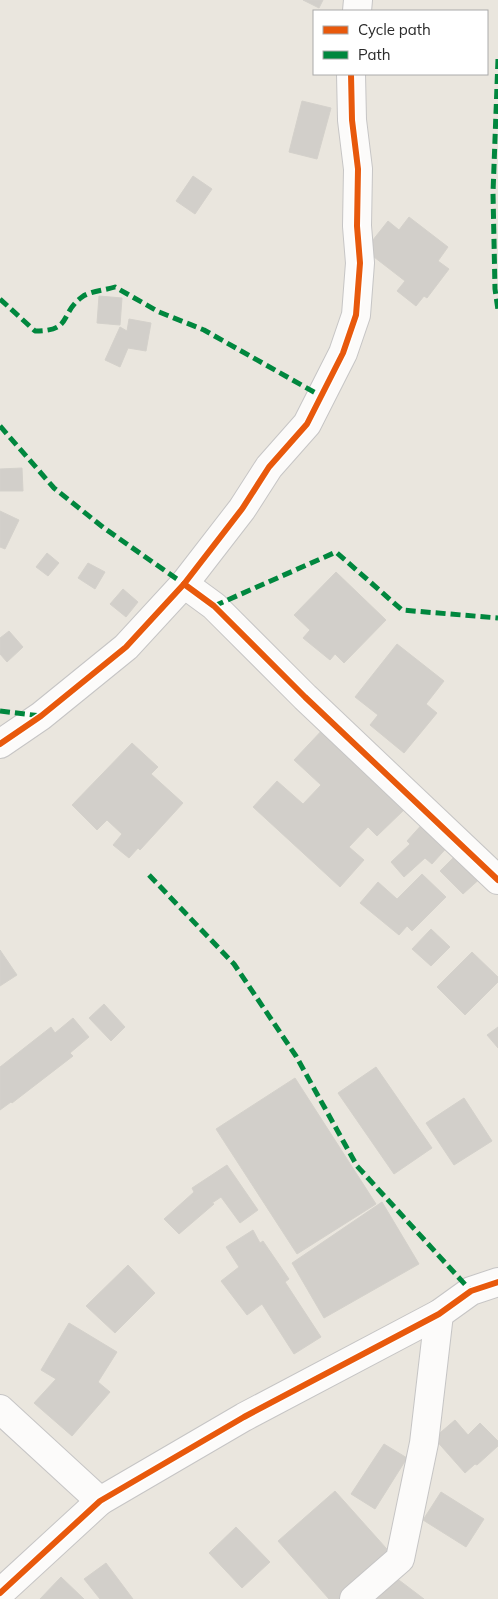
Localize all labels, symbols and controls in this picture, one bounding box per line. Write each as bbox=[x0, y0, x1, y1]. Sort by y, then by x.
legend bbox=[313, 10, 488, 75]
text: Cycle path bbox=[358, 20, 431, 39]
text: Path bbox=[358, 45, 390, 64]

